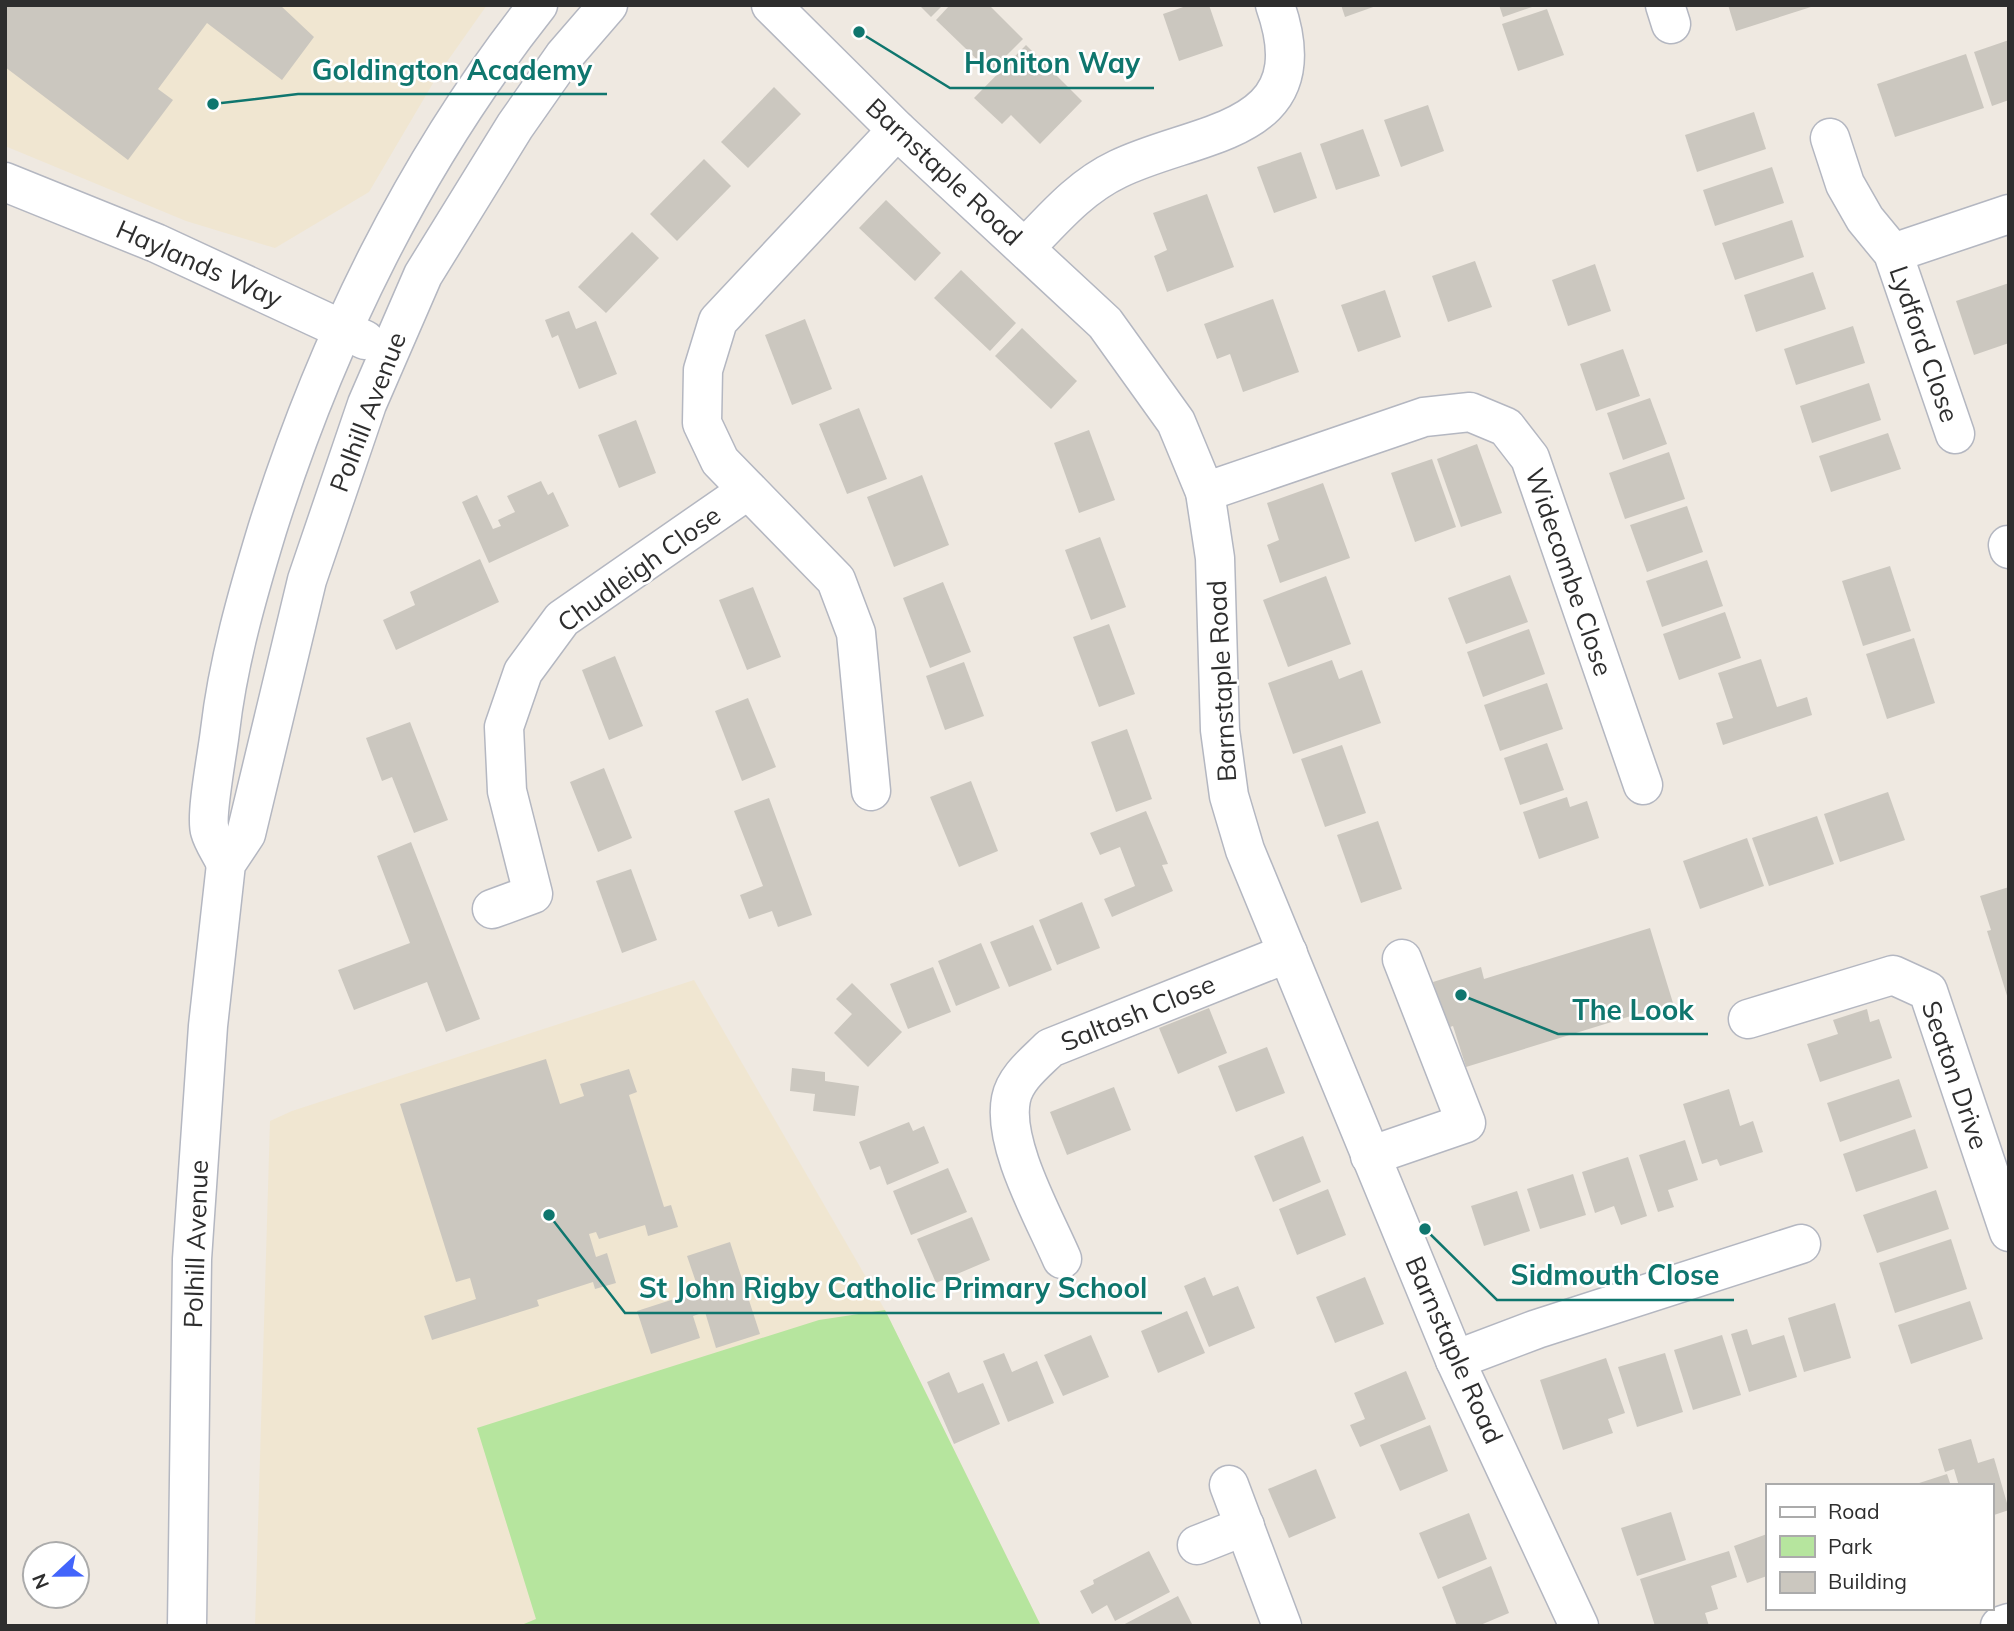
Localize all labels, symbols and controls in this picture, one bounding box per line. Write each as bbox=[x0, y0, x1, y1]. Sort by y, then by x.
callout: Honiton Way bbox=[950, 39, 1154, 88]
callout: Goldington Academy bbox=[298, 45, 607, 94]
text: Honiton Way bbox=[964, 45, 1141, 80]
text: Goldington Academy bbox=[312, 52, 593, 87]
street label: Barnstaple Road bbox=[859, 91, 1029, 253]
street label: Haylands Way bbox=[111, 212, 287, 315]
street label: Lydford Close bbox=[1882, 261, 1967, 426]
street label: Polhill Avenue bbox=[322, 327, 413, 496]
street label: Widecombe Close bbox=[1518, 464, 1620, 680]
street label: Chudleigh Close bbox=[551, 498, 727, 639]
street label: Barnstaple Road bbox=[1200, 579, 1243, 783]
street label: Saltash Close bbox=[1056, 967, 1220, 1058]
callout: The Look bbox=[1558, 985, 1708, 1034]
text: The Look bbox=[1572, 992, 1694, 1027]
street label: Seaton Drive bbox=[1915, 996, 1996, 1153]
street label: Polhill Avenue bbox=[176, 1159, 215, 1329]
street label: Barnstaple Road bbox=[1398, 1251, 1511, 1449]
callout: Sidmouth Close bbox=[1497, 1251, 1734, 1300]
text: Sidmouth Close bbox=[1511, 1257, 1719, 1292]
callout: St John Rigby Catholic Primary School bbox=[625, 1264, 1162, 1313]
text: St John Rigby Catholic Primary School bbox=[639, 1270, 1147, 1305]
legend bbox=[1766, 1484, 1993, 1610]
text: Road bbox=[1828, 1498, 1879, 1524]
text: Park bbox=[1828, 1533, 1872, 1559]
north arrow bbox=[21, 1540, 91, 1610]
text: Building bbox=[1828, 1568, 1907, 1594]
text: N bbox=[26, 1570, 54, 1593]

